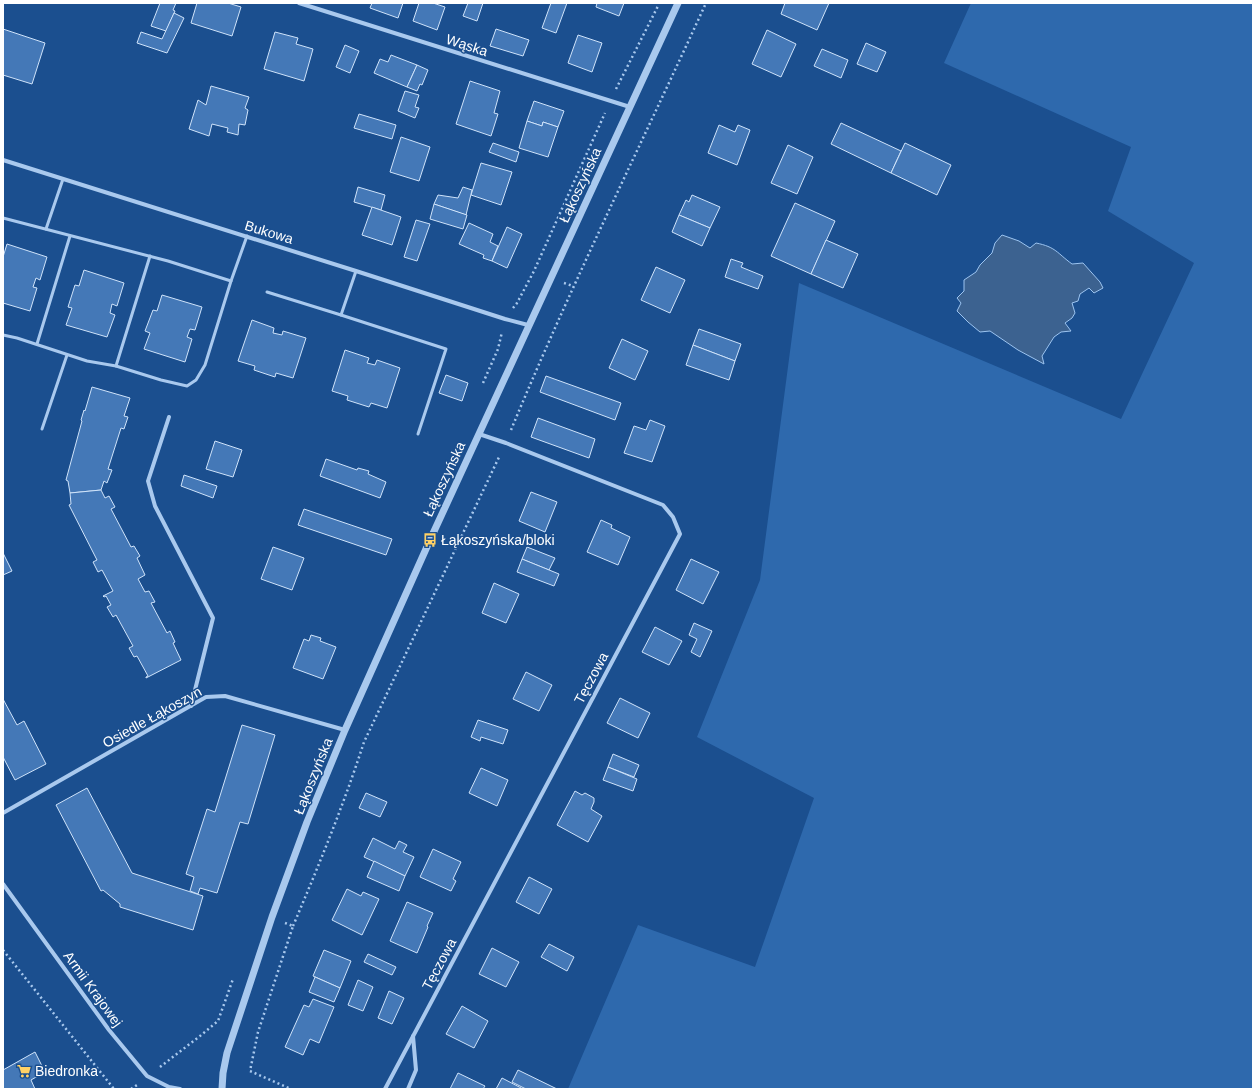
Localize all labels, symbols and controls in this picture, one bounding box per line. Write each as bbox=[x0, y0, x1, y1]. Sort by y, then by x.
street label: Wąska bbox=[444, 31, 490, 59]
street label: Łąkoszyńska bbox=[556, 145, 604, 225]
street label: Bukowa bbox=[243, 217, 295, 247]
street label: Łąkoszyńska bbox=[420, 439, 468, 519]
bus stop icon: Łąkoszyńska/bloki bbox=[422, 532, 438, 548]
place label: Łąkoszyńska/bloki bbox=[441, 532, 555, 548]
street label: Tęczowa bbox=[571, 649, 611, 706]
street label: Osiedle Łąkoszyn bbox=[100, 683, 204, 751]
street label: Łąkoszyńska bbox=[290, 735, 336, 817]
street label: Tęczowa bbox=[419, 935, 459, 992]
street label: Armii Krajowej bbox=[60, 948, 126, 1030]
supermarket icon: Biedronka bbox=[16, 1063, 32, 1079]
place label: Biedronka bbox=[35, 1063, 98, 1079]

